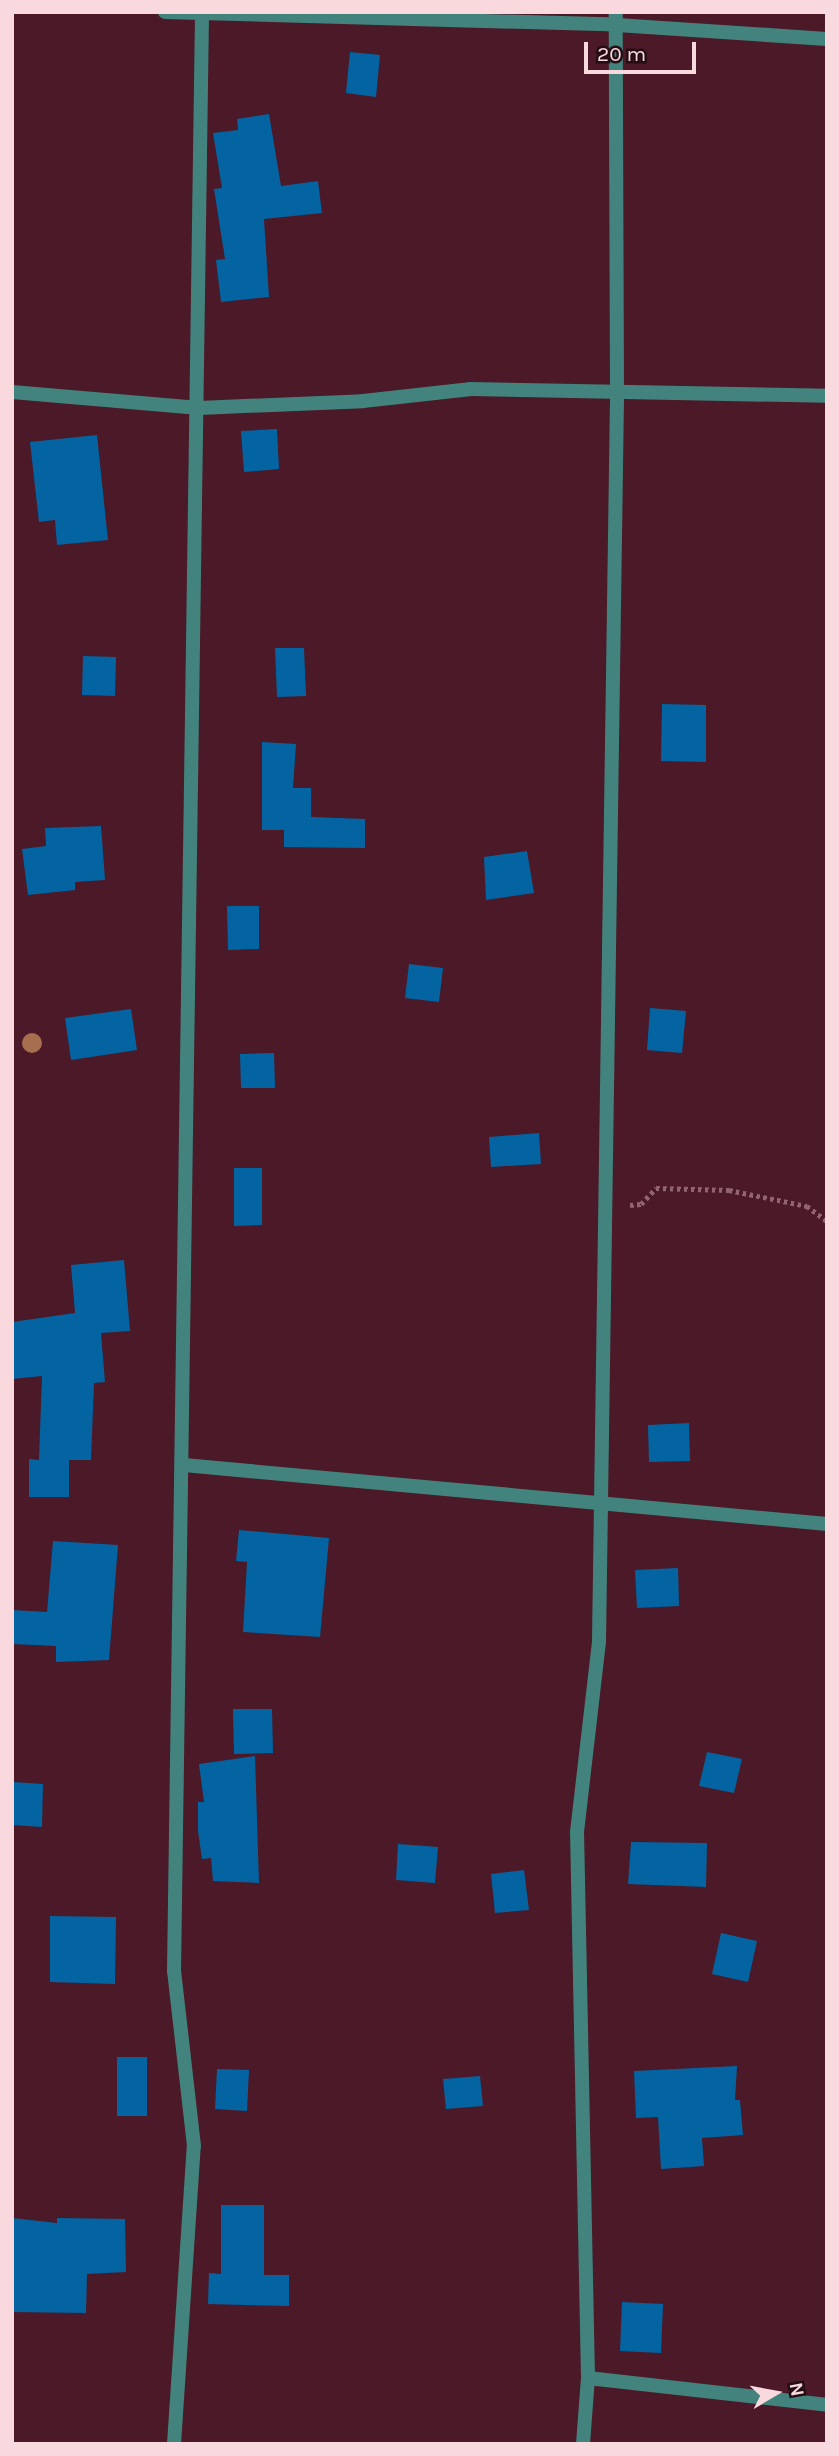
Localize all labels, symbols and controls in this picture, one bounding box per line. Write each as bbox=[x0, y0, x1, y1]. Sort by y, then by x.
scale bar bbox=[587, 28, 699, 72]
text: 20 m bbox=[597, 42, 646, 66]
north arrow bbox=[741, 2358, 811, 2428]
text: N bbox=[785, 2381, 809, 2398]

